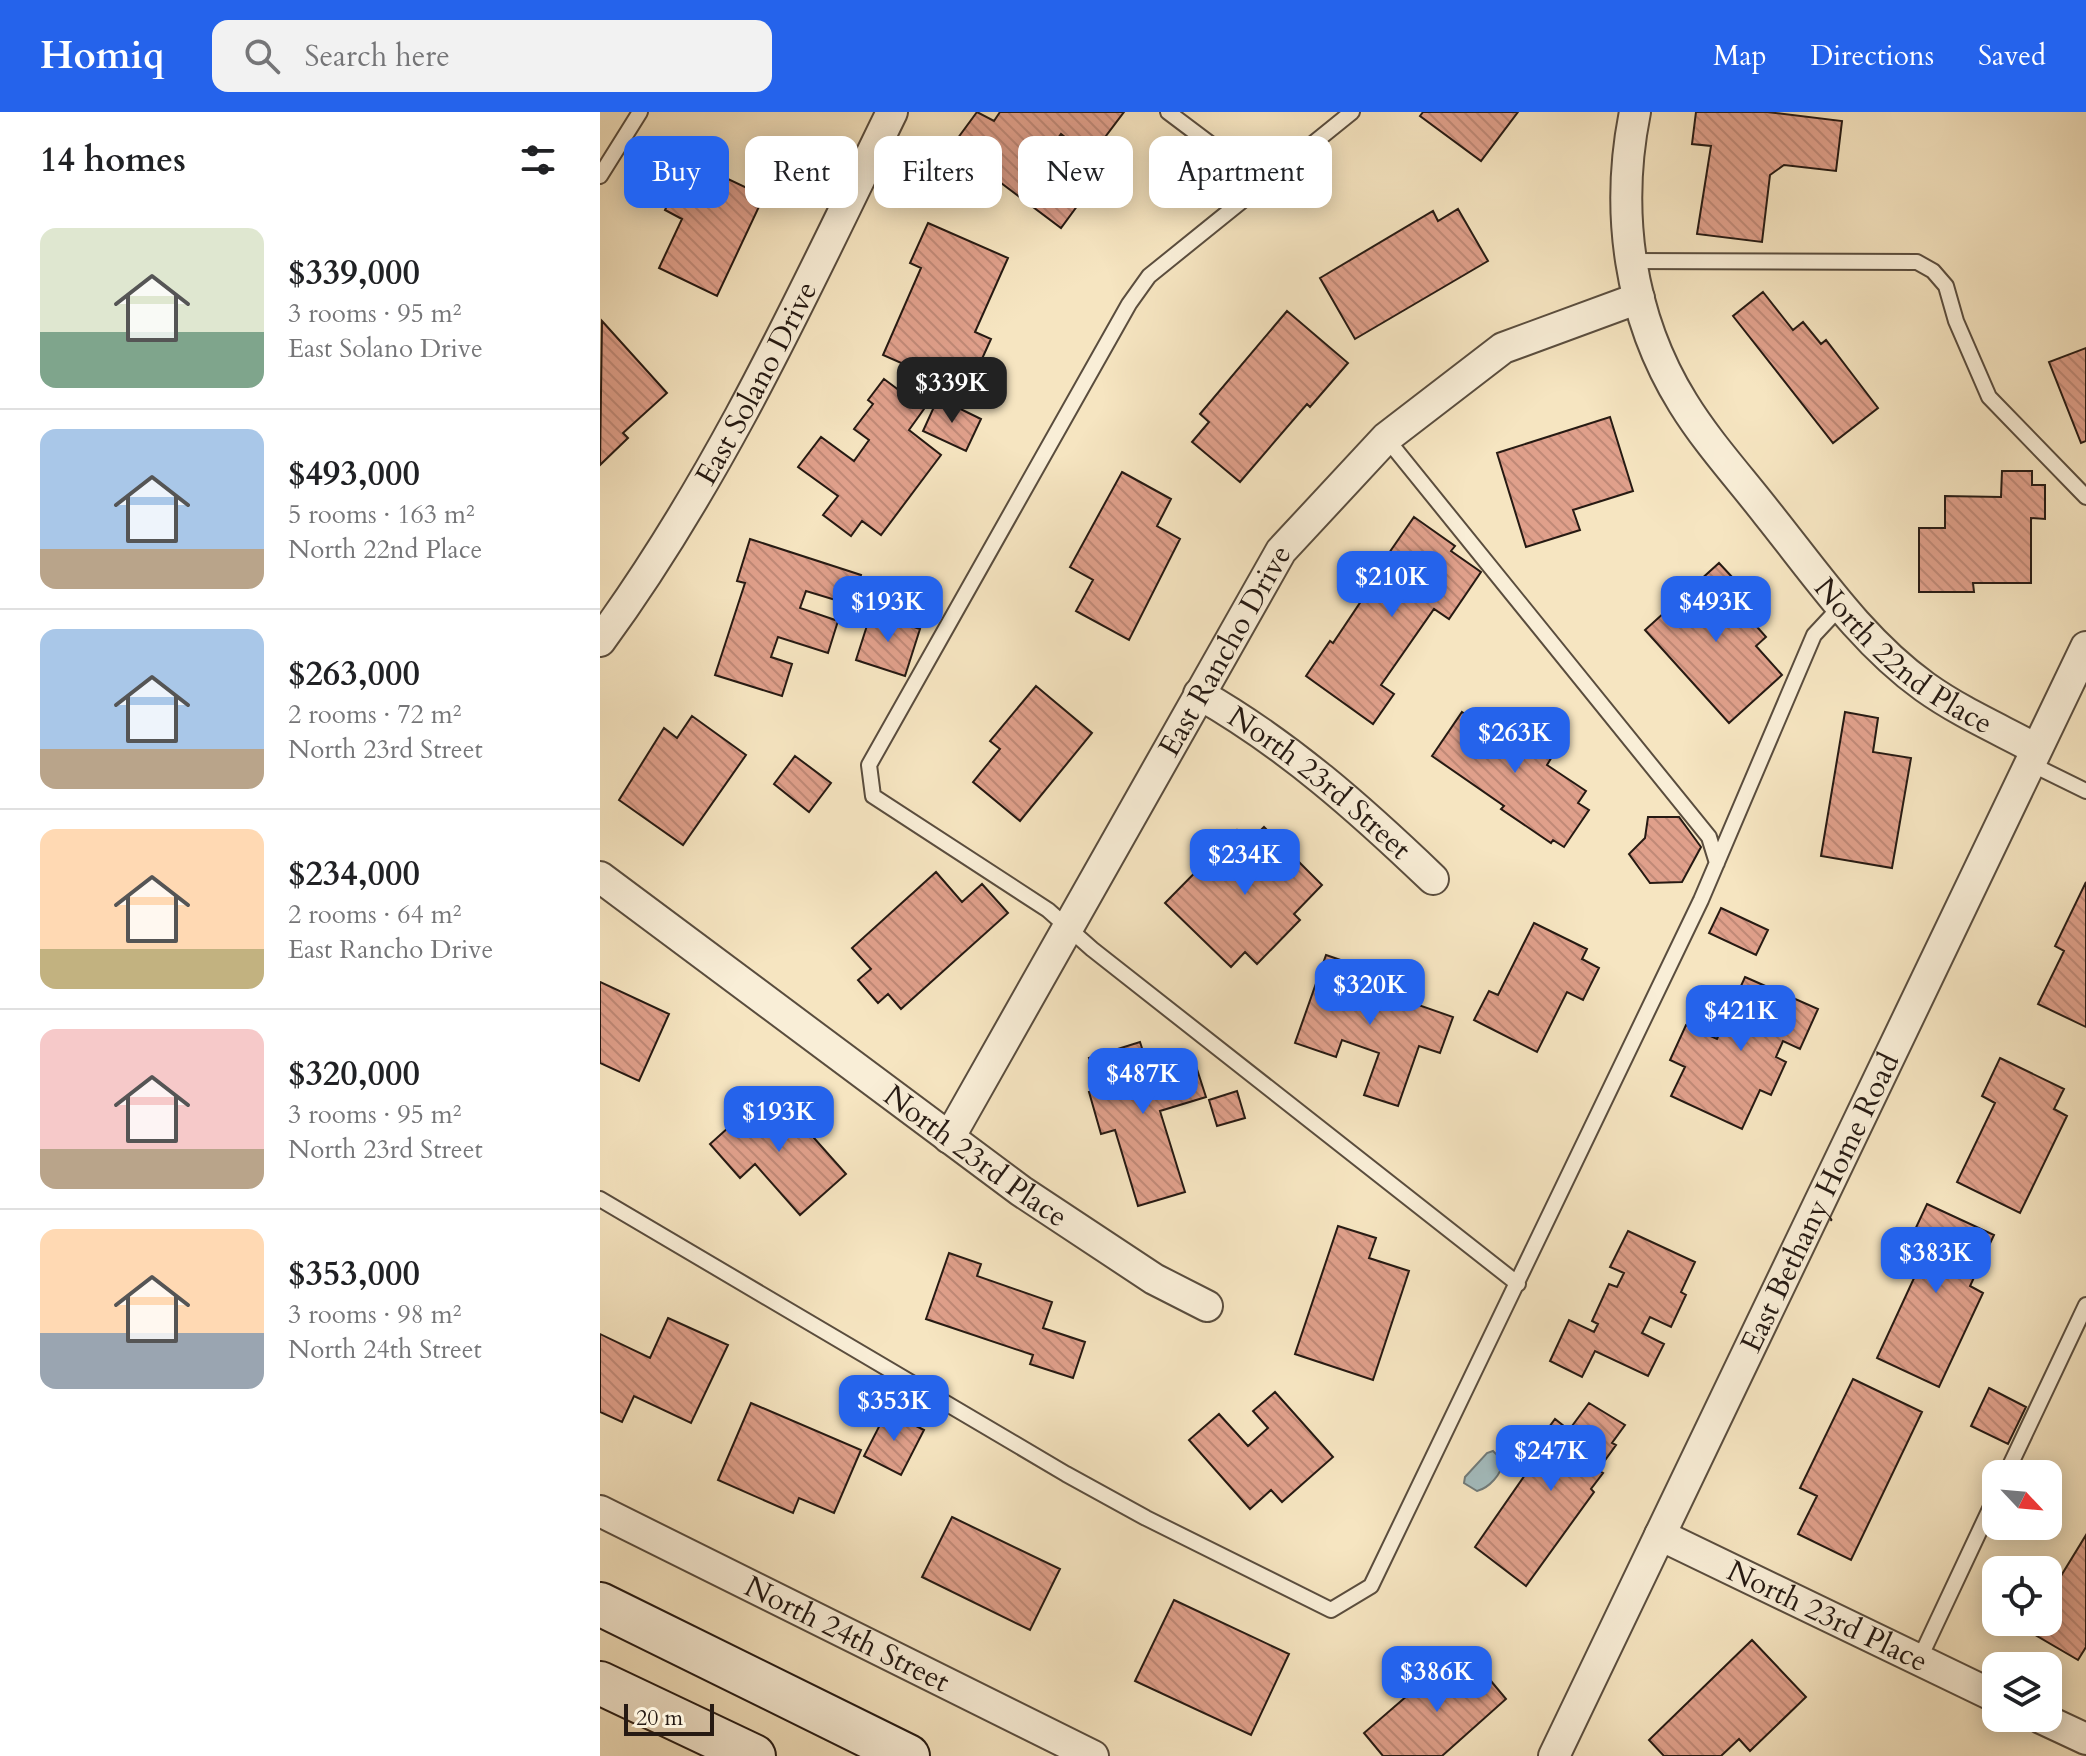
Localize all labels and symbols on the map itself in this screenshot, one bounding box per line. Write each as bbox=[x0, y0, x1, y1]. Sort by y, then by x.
street label: East Solano Drive bbox=[685, 274, 827, 492]
pin: $339K bbox=[896, 357, 1008, 425]
street label: East Rancho Drive bbox=[1149, 537, 1301, 764]
pin: $210K bbox=[1336, 551, 1448, 619]
street label: North 22nd Place bbox=[1805, 569, 2000, 744]
pin: $193K bbox=[832, 576, 944, 644]
pin: $493K bbox=[1660, 576, 1772, 644]
street label: North 23rd Street bbox=[1220, 696, 1421, 869]
pin: $263K bbox=[1459, 707, 1571, 775]
pin: $234K bbox=[1189, 829, 1301, 897]
pin: $320K bbox=[1314, 959, 1426, 1027]
pin: $421K bbox=[1685, 985, 1797, 1053]
street label: East Bethany Home Road bbox=[1730, 1046, 1909, 1359]
pin: $487K bbox=[1087, 1048, 1199, 1116]
street label: North 23rd Place bbox=[875, 1075, 1076, 1237]
pin: $193K bbox=[723, 1086, 835, 1154]
pin: $383K bbox=[1880, 1227, 1992, 1295]
pin: $353K bbox=[838, 1375, 950, 1443]
pin: $247K bbox=[1495, 1425, 1607, 1493]
north arrow bbox=[1982, 1460, 2062, 1540]
street label: North 23rd Place bbox=[1720, 1550, 1935, 1682]
street label: North 24th Street bbox=[738, 1566, 957, 1702]
pin: $386K bbox=[1381, 1646, 1493, 1714]
scale bar bbox=[624, 1700, 714, 1736]

